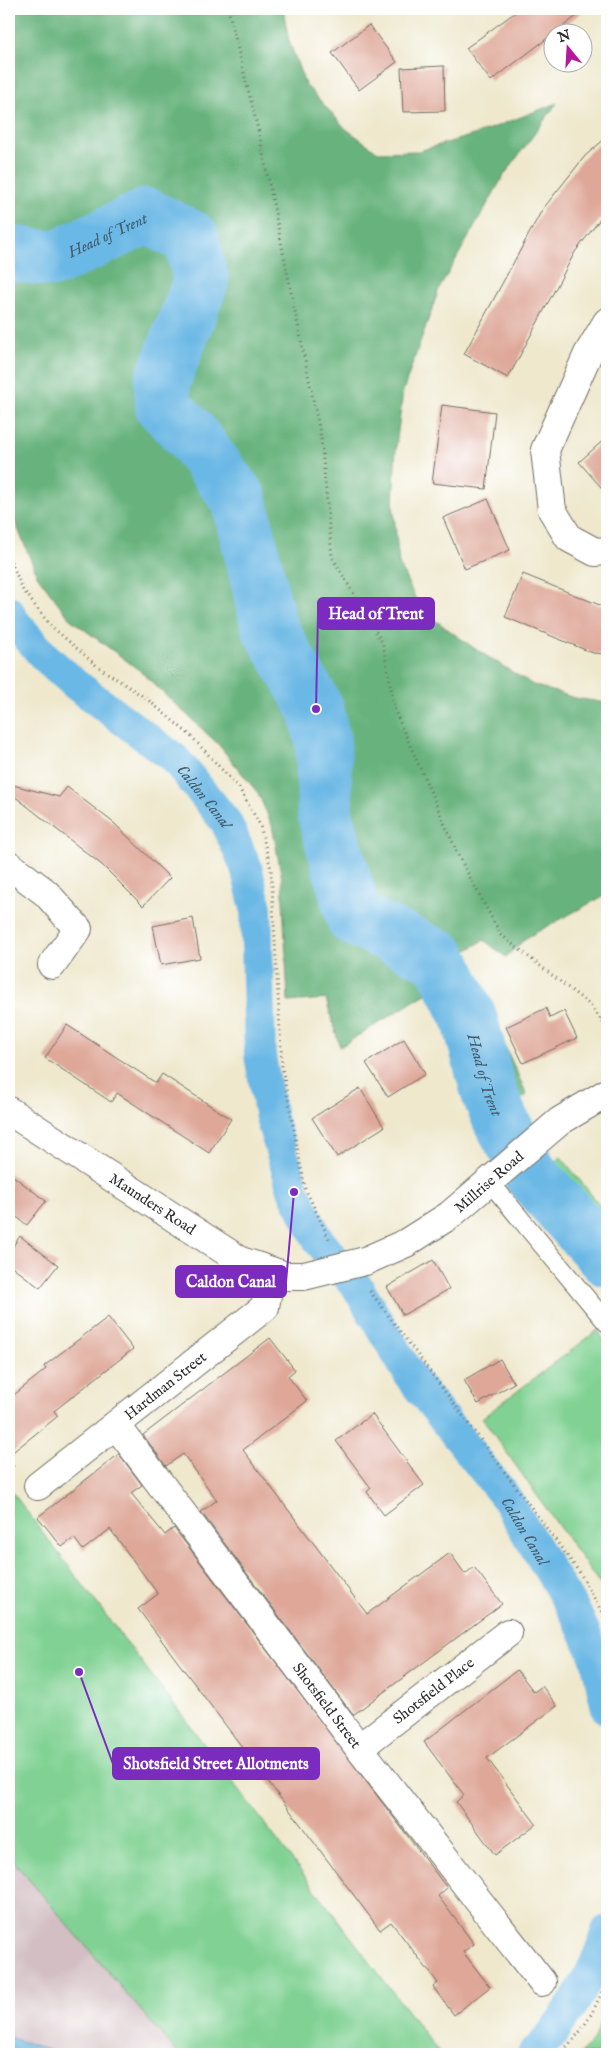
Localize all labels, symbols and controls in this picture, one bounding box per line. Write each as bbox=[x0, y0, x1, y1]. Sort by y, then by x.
north arrow bbox=[544, 22, 594, 72]
text: N bbox=[555, 26, 573, 47]
water label: Head of Trent bbox=[64, 209, 152, 264]
callout: Head of Trent bbox=[318, 598, 434, 629]
text: Head of Trent bbox=[328, 605, 424, 625]
water label: Caldon Canal bbox=[172, 761, 236, 833]
water label: Head of Trent bbox=[462, 1031, 506, 1121]
street label: Millrise Road bbox=[451, 1147, 528, 1217]
street label: Maunders Road bbox=[105, 1169, 200, 1240]
callout: Caldon Canal bbox=[176, 1266, 286, 1297]
text: Caldon Canal bbox=[186, 1273, 277, 1293]
street label: Hardman Street bbox=[121, 1348, 210, 1424]
water label: Caldon Canal bbox=[496, 1494, 553, 1571]
street label: Shotsfield Place bbox=[389, 1654, 478, 1728]
street label: Shotsfield Street bbox=[288, 1659, 365, 1752]
callout: Shotsfield Street Allotments bbox=[113, 1748, 319, 1779]
text: Shotsfield Street Allotments bbox=[123, 1755, 309, 1775]

